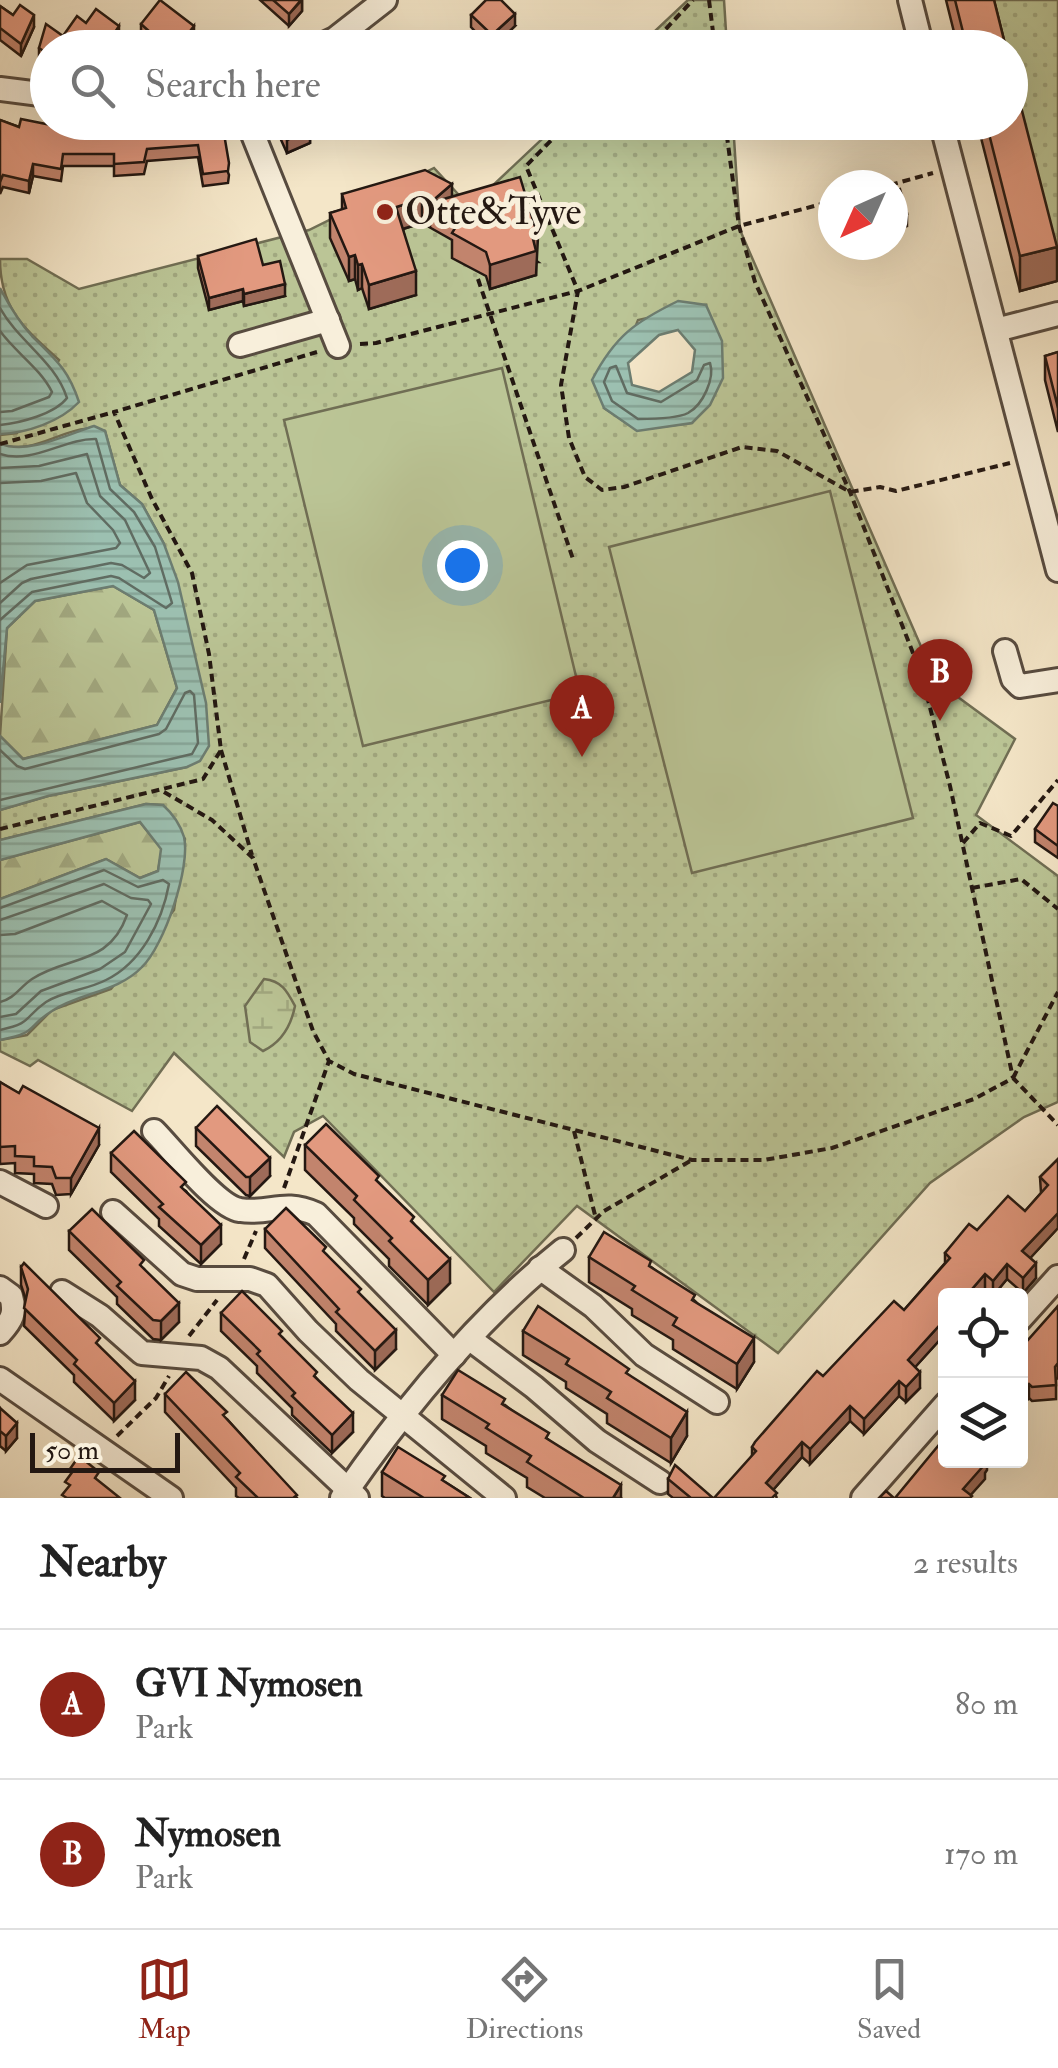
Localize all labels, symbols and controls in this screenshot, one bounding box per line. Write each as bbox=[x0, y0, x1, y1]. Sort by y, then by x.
search box bbox=[30, 30, 1028, 140]
icon: search bbox=[65, 58, 120, 113]
text: Search here bbox=[145, 61, 321, 109]
north arrow bbox=[818, 170, 908, 260]
place label: Otte&Tyve bbox=[405, 188, 582, 236]
marker: Otte&Tyve bbox=[374, 201, 396, 223]
your location bbox=[437, 540, 488, 591]
pin: B bbox=[908, 638, 972, 721]
pin: A bbox=[550, 674, 614, 757]
map controls bbox=[938, 1288, 1028, 1468]
button: locate bbox=[938, 1288, 1028, 1378]
button: layers bbox=[938, 1378, 1028, 1468]
scale bar bbox=[30, 1428, 180, 1472]
text: 50 m bbox=[45, 1433, 99, 1468]
text: Nearby bbox=[40, 1537, 166, 1589]
text: 2 results bbox=[913, 1543, 1018, 1583]
text: GVI Nymosen bbox=[135, 1660, 363, 1708]
text: A bbox=[62, 1684, 83, 1724]
text: 80 m bbox=[955, 1684, 1018, 1724]
text: Park bbox=[135, 1708, 193, 1748]
text: Nymosen bbox=[135, 1810, 281, 1858]
text: B bbox=[62, 1834, 83, 1874]
text: 170 m bbox=[944, 1834, 1018, 1874]
text: Park bbox=[135, 1858, 193, 1898]
tab: Map bbox=[137, 1952, 192, 2047]
tab: Directions bbox=[466, 1952, 583, 2047]
tab: Saved bbox=[857, 1952, 921, 2047]

